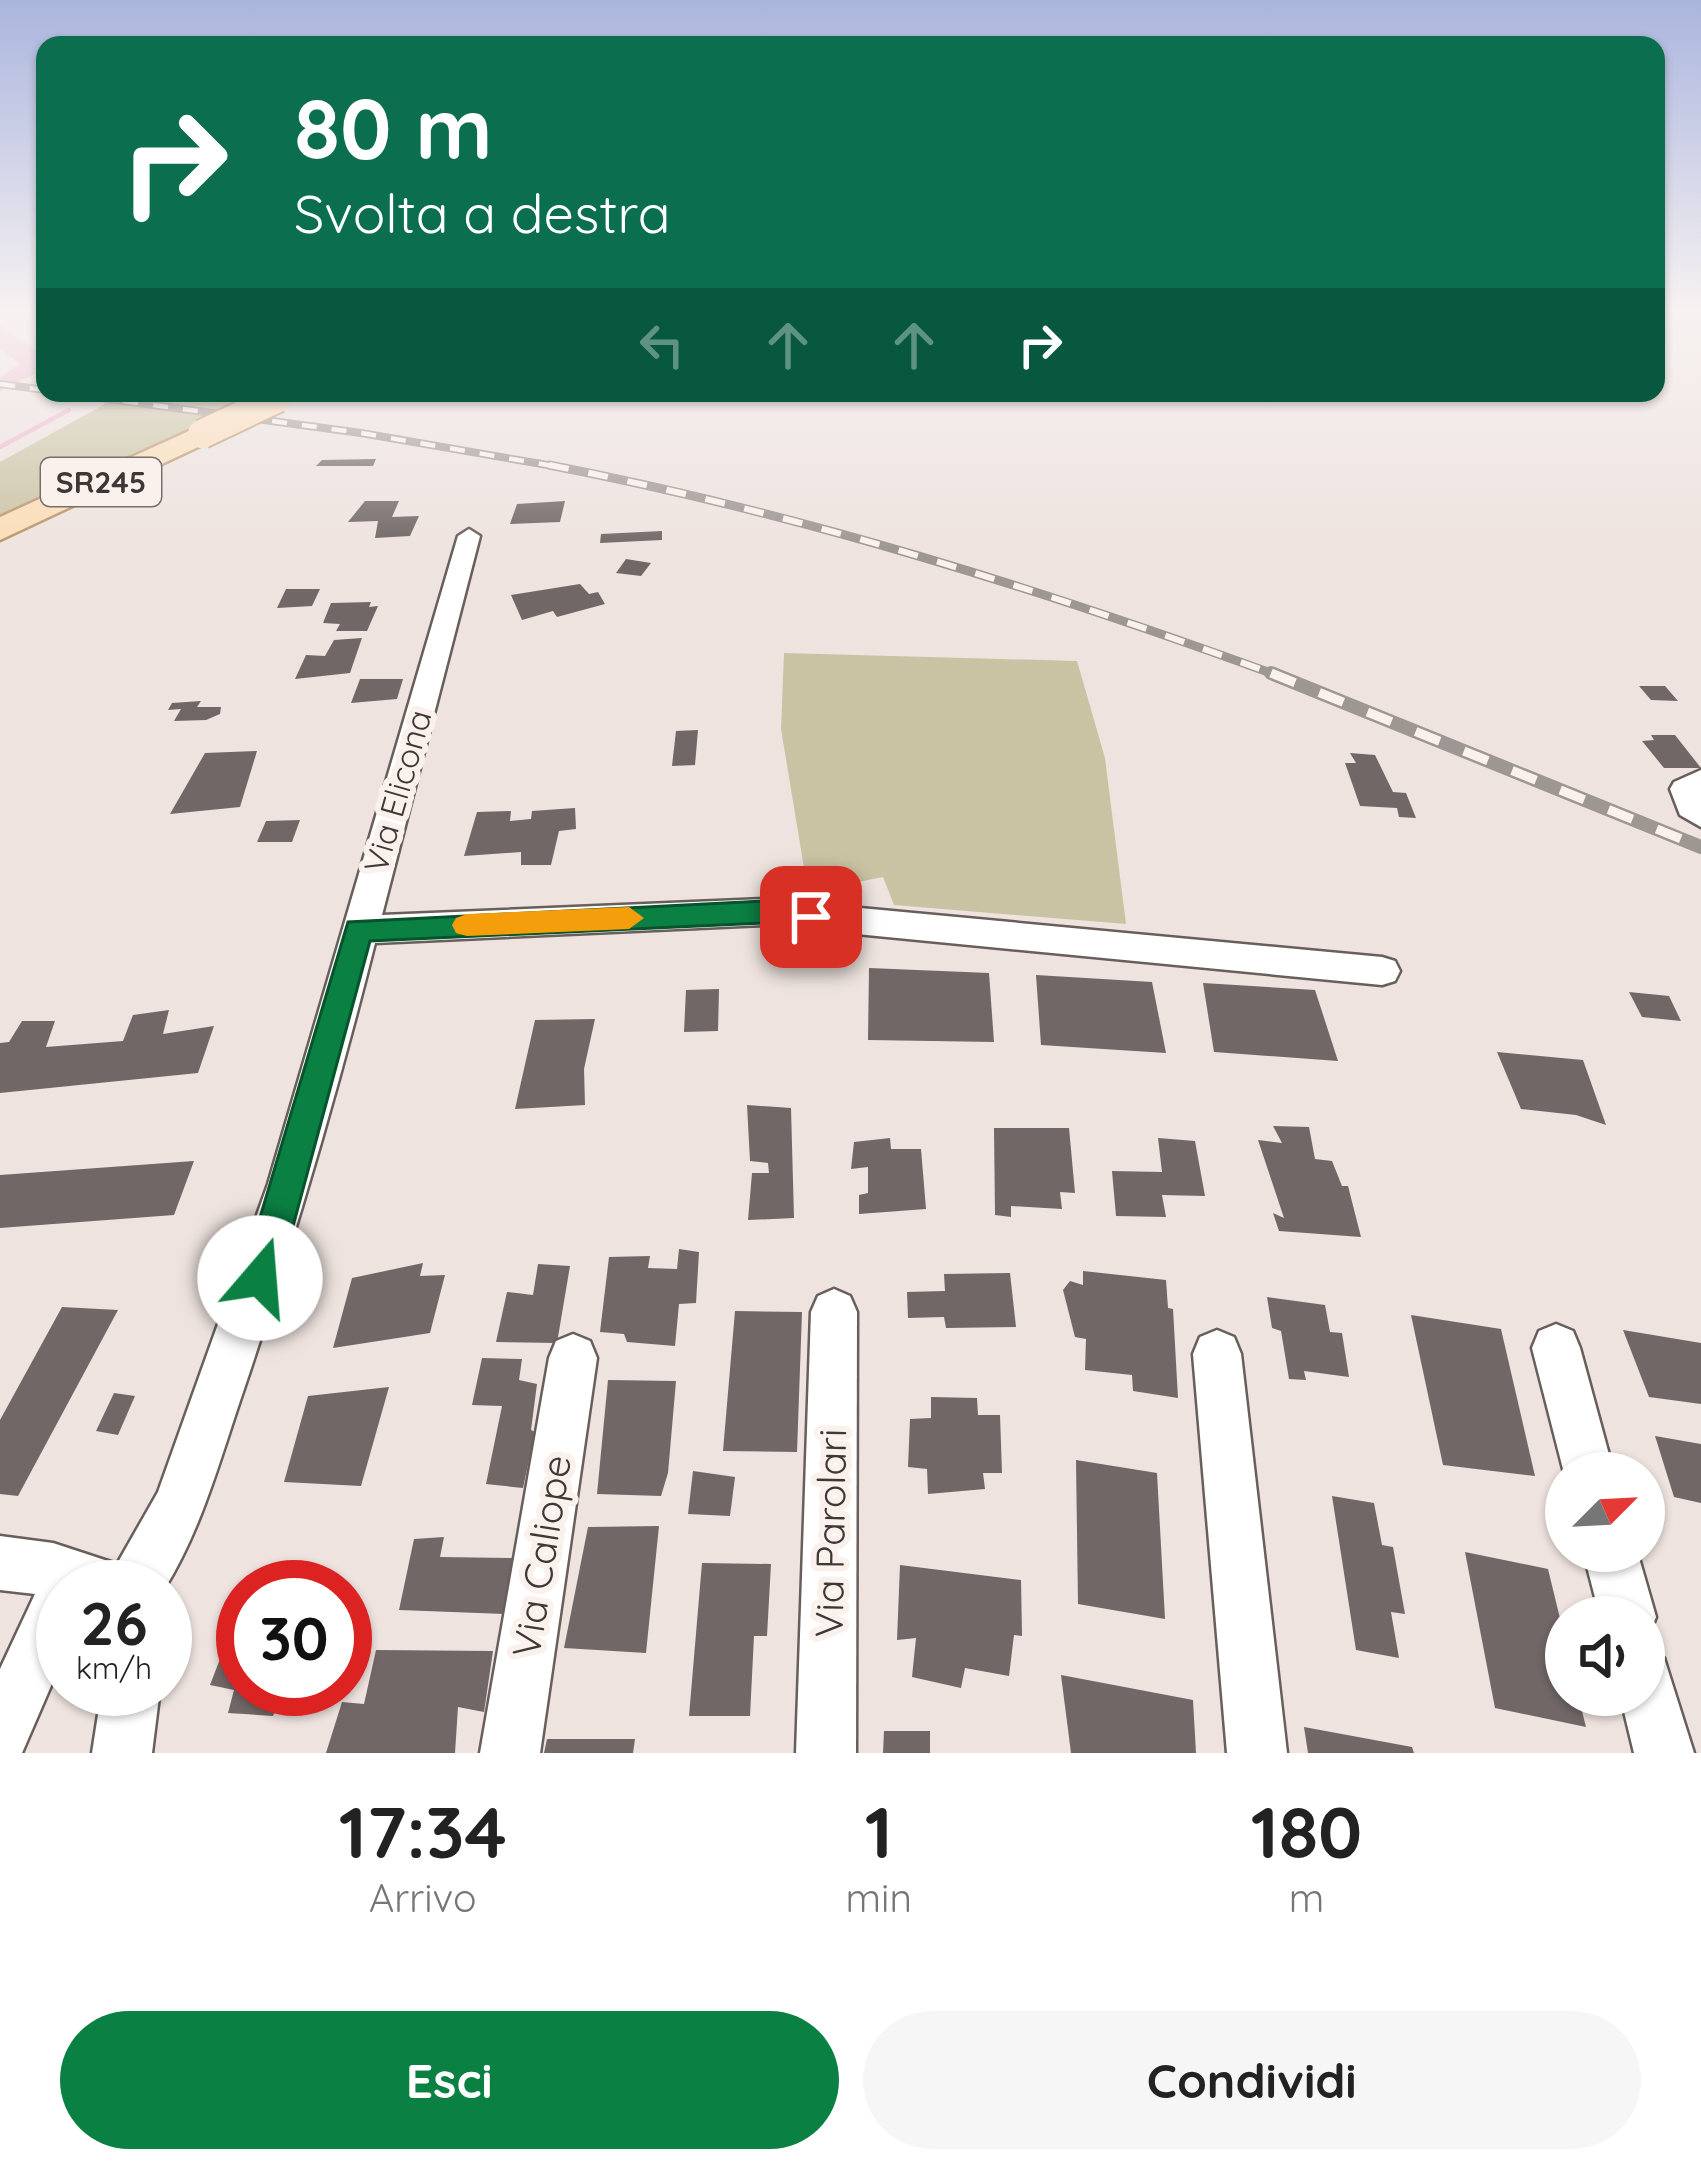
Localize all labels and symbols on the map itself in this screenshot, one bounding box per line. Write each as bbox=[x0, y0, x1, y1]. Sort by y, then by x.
road number: SR245 bbox=[41, 458, 161, 506]
street label: Via Elicona bbox=[354, 705, 440, 877]
pin bbox=[760, 866, 862, 968]
position arrow bbox=[197, 1215, 323, 1341]
street label: Via Parolari bbox=[804, 1428, 856, 1638]
street label: Via Caliope bbox=[501, 1451, 581, 1661]
north arrow bbox=[1545, 1452, 1665, 1572]
speed limit sign: 30 bbox=[216, 1560, 372, 1716]

